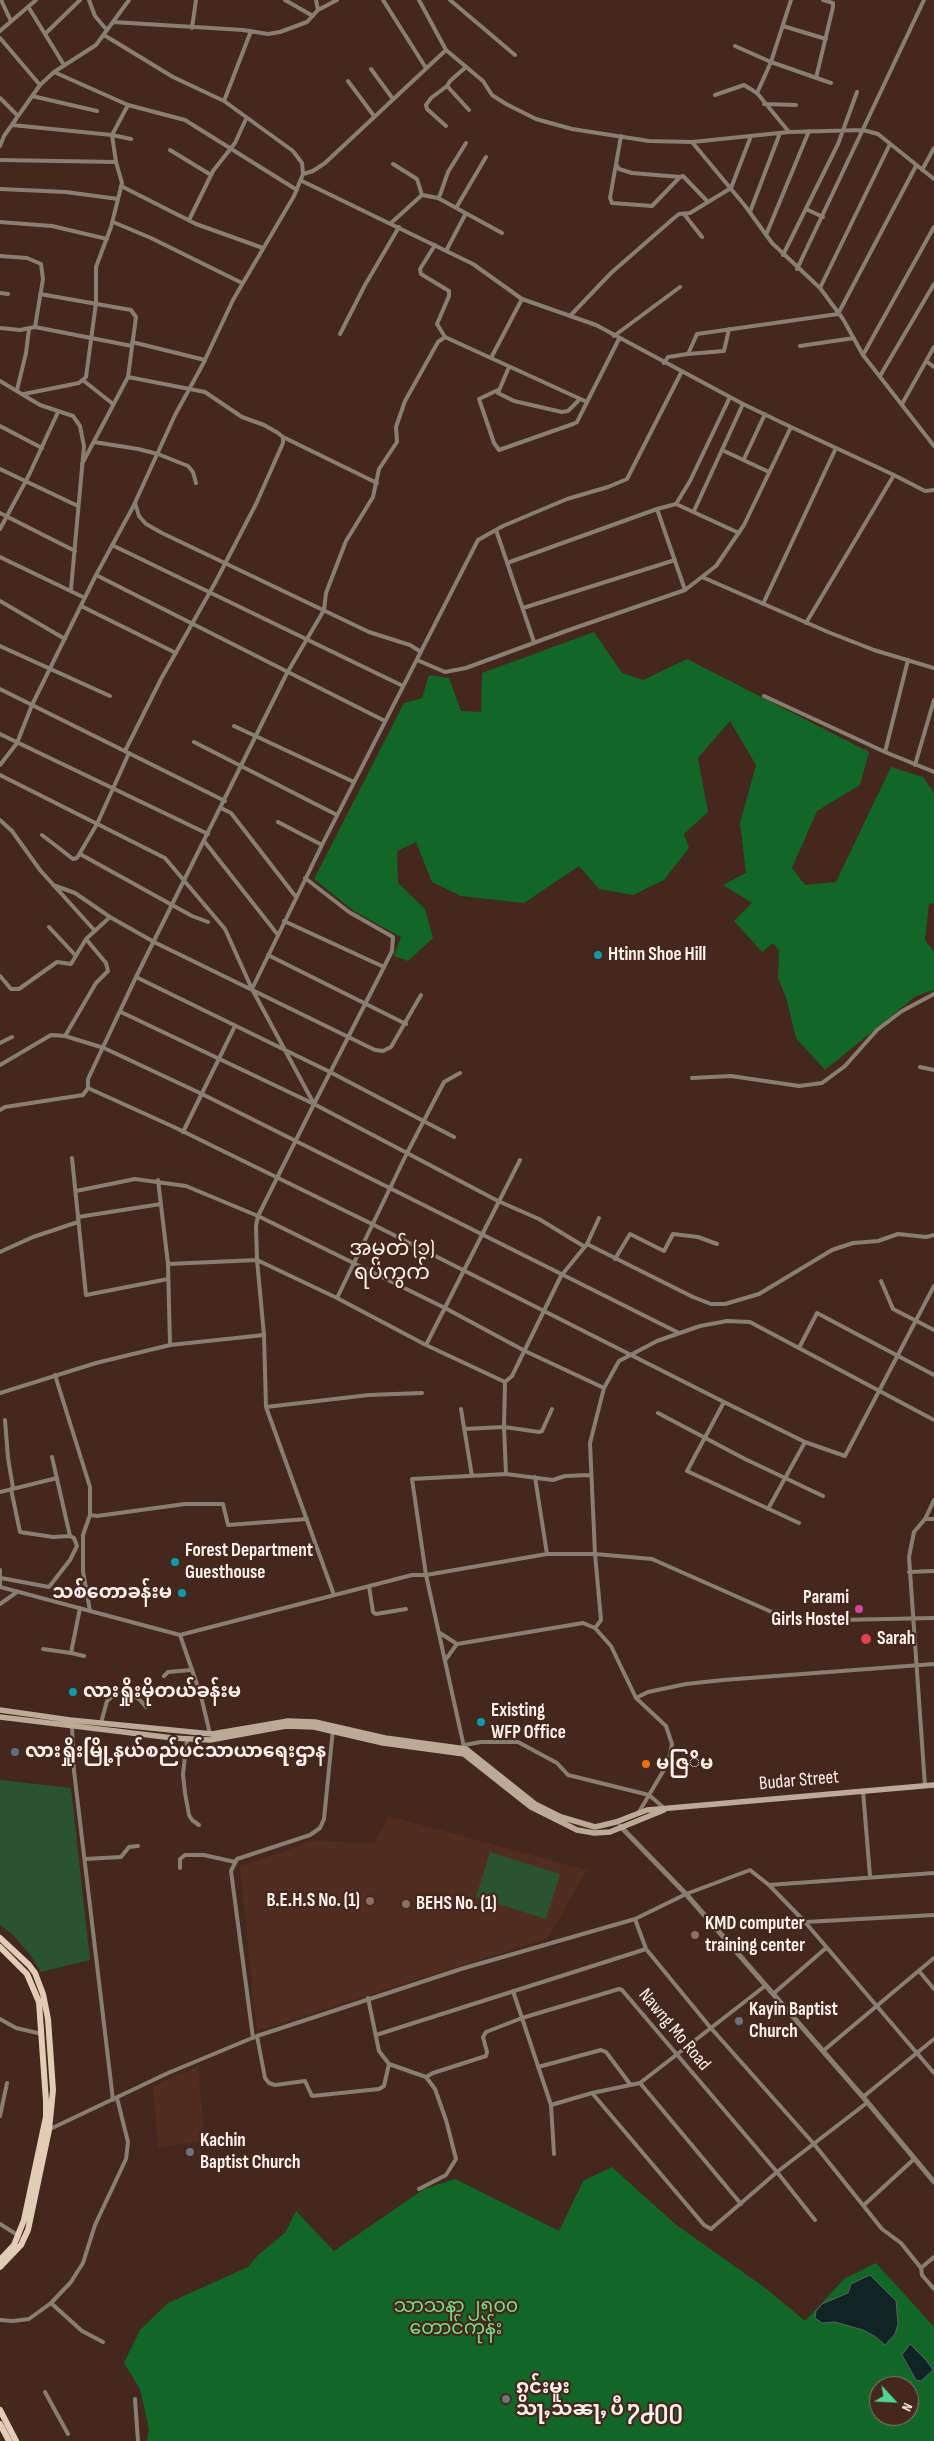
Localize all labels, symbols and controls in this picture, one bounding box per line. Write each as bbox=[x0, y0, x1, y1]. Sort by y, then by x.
place label: Htinn Shoe Hill bbox=[608, 944, 706, 966]
marker: Htinn Shoe Hill bbox=[592, 949, 604, 961]
district label: အမှတ် (၁) ရပ်ကွက် bbox=[349, 1237, 435, 1287]
place label: Forest Department Guesthouse bbox=[185, 1540, 313, 1584]
marker: Forest Department Guesthouse bbox=[169, 1556, 181, 1568]
place label: သစ်တောခန်းမ bbox=[52, 1582, 172, 1604]
marker: သစ်တောခန်းမ bbox=[176, 1587, 188, 1599]
place label: Parami Girls Hostel bbox=[771, 1587, 849, 1631]
marker: Parami Girls Hostel bbox=[853, 1603, 865, 1615]
place label: Sarah bbox=[877, 1628, 915, 1650]
marker: Sarah bbox=[859, 1632, 873, 1646]
place label: လားရှိုးမိုတယ်ခန်းမ bbox=[83, 1681, 241, 1703]
marker: လားရှိုးမိုတယ်ခန်းမ bbox=[67, 1686, 79, 1698]
place label: Existing WFP Office bbox=[491, 1700, 566, 1744]
marker: Existing WFP Office bbox=[475, 1716, 487, 1728]
place label: လားရှိုးမြို့နယ်စည်ပင်သာယာရေးဌာန bbox=[25, 1741, 326, 1763]
marker: လားရှိုးမြို့နယ်စည်ပင်သာယာရေးဌာန bbox=[9, 1746, 21, 1758]
place label: မဇြ်ိမ bbox=[656, 1753, 713, 1775]
marker: မဇြ်ိမ bbox=[640, 1758, 652, 1770]
street label: Budar Street bbox=[758, 1766, 840, 1796]
place label: B.E.H.S No. (1) bbox=[266, 1890, 360, 1912]
place label: BEHS No. (1) bbox=[416, 1893, 497, 1915]
marker: B.E.H.S No. (1) bbox=[364, 1895, 376, 1907]
marker: BEHS No. (1) bbox=[400, 1898, 412, 1910]
place label: KMD computer training center bbox=[705, 1913, 805, 1957]
marker: KMD computer training center bbox=[689, 1929, 701, 1941]
street label: Nawng Mo Road bbox=[633, 1984, 715, 2076]
place label: Kayin Baptist Church bbox=[749, 1999, 838, 2043]
marker: Kayin Baptist Church bbox=[733, 2015, 745, 2027]
place label: Kachin Baptist Church bbox=[200, 2130, 300, 2174]
marker: Kachin Baptist Church bbox=[184, 2146, 196, 2158]
park label: သာသနာ ၂၅၀၀ တောင်ကုန်း bbox=[394, 2296, 518, 2340]
north arrow bbox=[869, 2376, 919, 2426]
place label: ၵွင်းမူး သႃႇသၼႃႇ ပီ ႒႕႐႐ bbox=[516, 2377, 683, 2421]
marker: ၵွင်းမူး သႃႇသၼႃႇ ပီ ႒႕႐႐ bbox=[500, 2393, 512, 2405]
text: N bbox=[898, 2400, 916, 2414]

